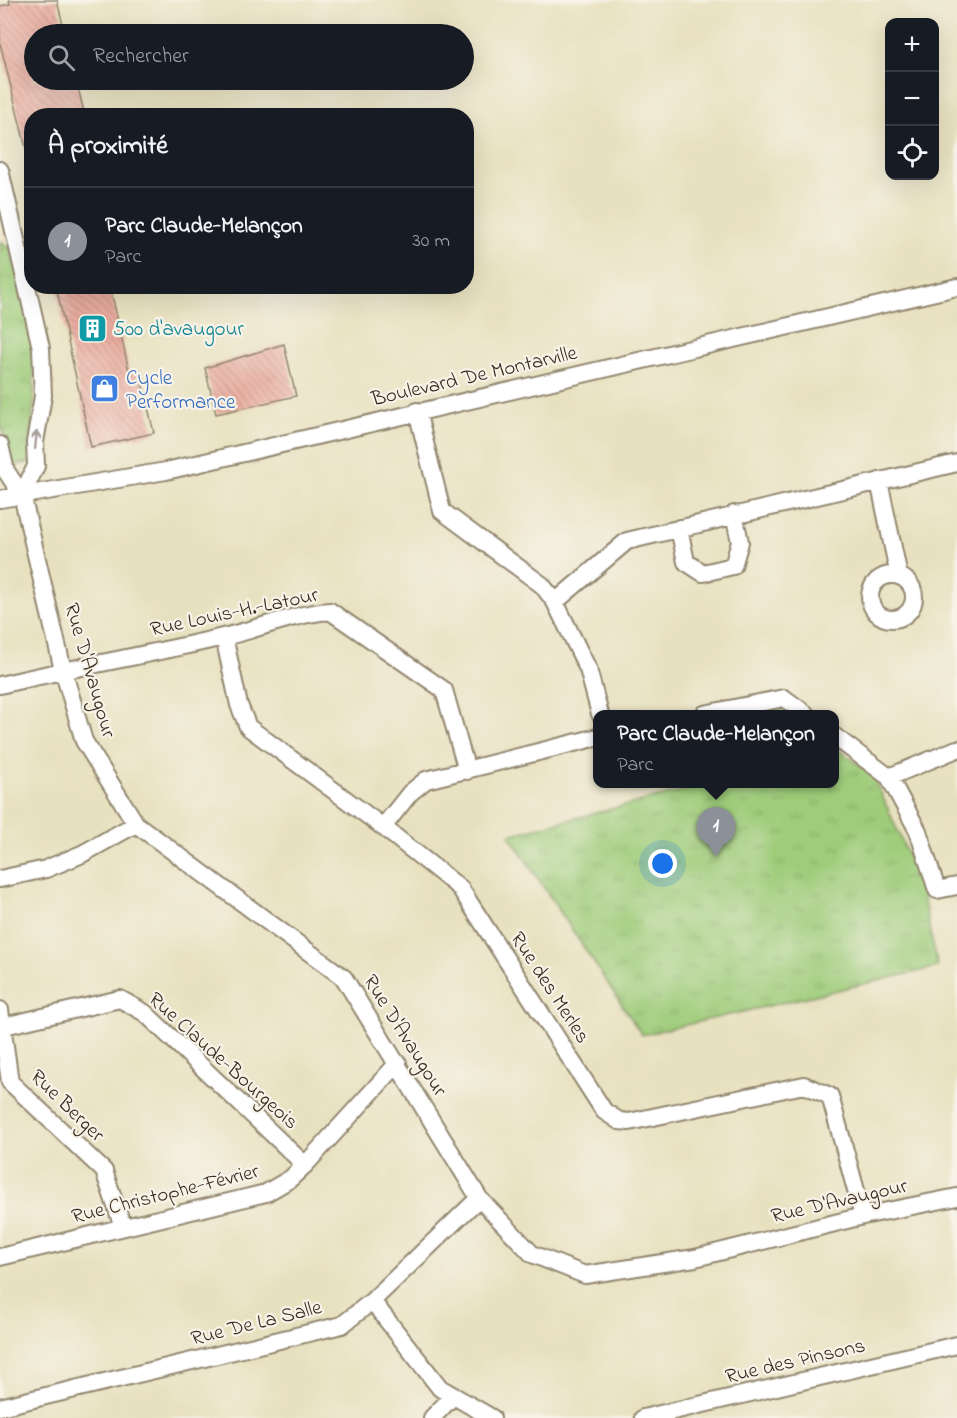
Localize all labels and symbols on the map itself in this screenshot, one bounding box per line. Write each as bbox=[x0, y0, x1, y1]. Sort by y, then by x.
building icon: 500 d'avaugour bbox=[76, 312, 108, 344]
place label: 500 d'avaugour bbox=[113, 315, 244, 347]
street label: Boulevard De Montarville bbox=[368, 339, 581, 415]
place label: Cycle Performance bbox=[126, 364, 236, 418]
shop icon: Cycle Performance bbox=[89, 373, 121, 405]
one-way arrow bbox=[31, 430, 42, 450]
street label: Rue Louis-H.-Latour bbox=[148, 580, 322, 645]
street label: Rue D'Avaugour bbox=[54, 600, 123, 743]
pin: 1 bbox=[696, 808, 736, 857]
your location bbox=[648, 849, 677, 878]
street label: Rue des Merles bbox=[502, 926, 597, 1050]
street label: Rue D'Avaugour bbox=[353, 969, 454, 1104]
street label: Rue Claude-Bourgeois bbox=[139, 986, 305, 1139]
street label: Rue Berger bbox=[21, 1063, 111, 1152]
street label: Rue Christophe-Février bbox=[69, 1157, 263, 1233]
street label: Rue D'Avaugour bbox=[768, 1172, 911, 1234]
street label: Rue De La Salle bbox=[188, 1293, 326, 1355]
street label: Rue des Pinsons bbox=[722, 1331, 869, 1393]

